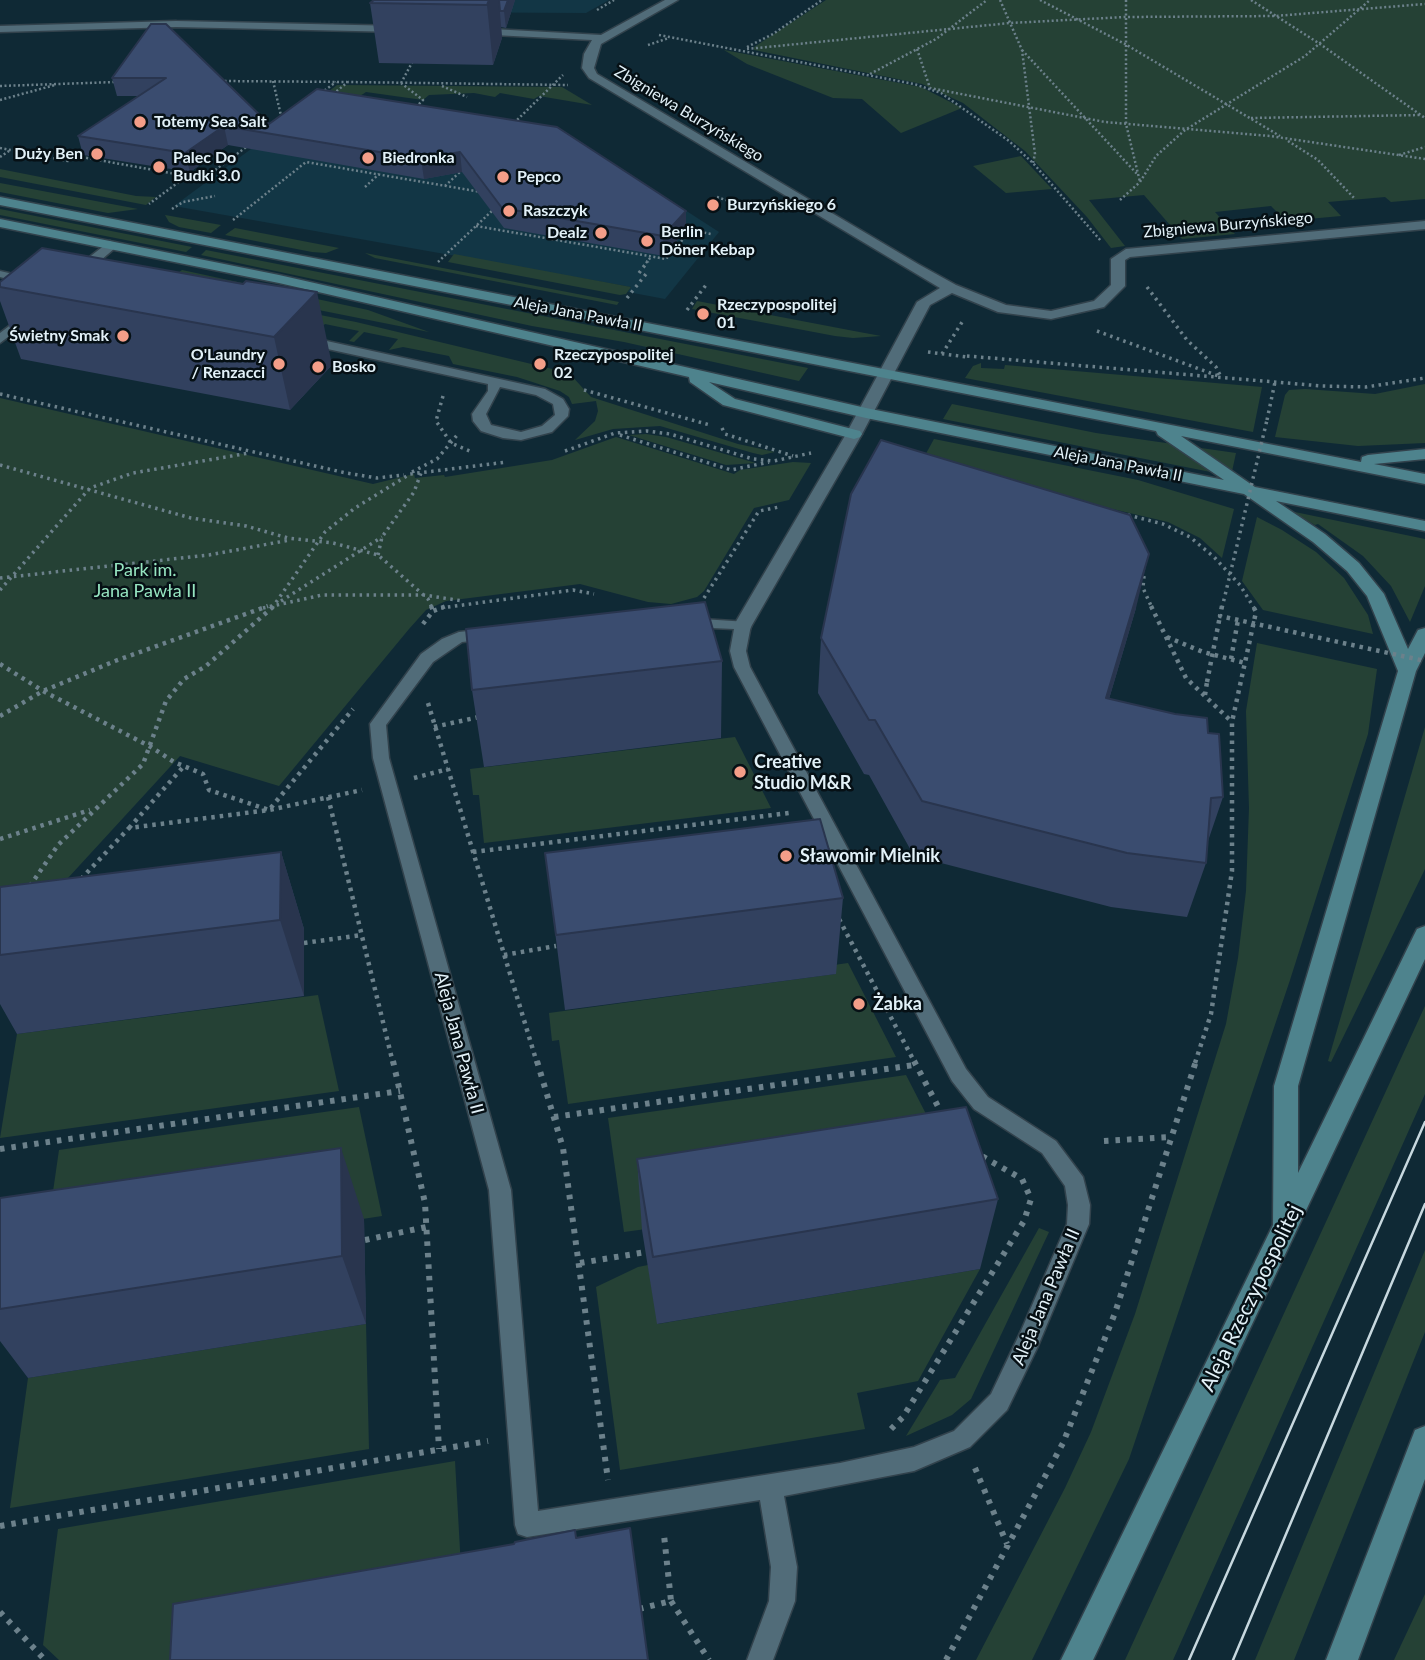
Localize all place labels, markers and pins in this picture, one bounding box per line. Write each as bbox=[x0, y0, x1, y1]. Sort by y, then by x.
place label: Totemy Sea Salt bbox=[154, 112, 267, 132]
marker: Totemy Sea Salt bbox=[132, 114, 148, 130]
place label: Duży Ben bbox=[14, 144, 83, 164]
marker: Duży Ben bbox=[89, 146, 105, 162]
place label: Palec Do Budki 3.0 bbox=[173, 148, 240, 186]
place label: Biedronka bbox=[382, 148, 455, 168]
marker: Biedronka bbox=[360, 150, 376, 166]
marker: Palec Do Budki 3.0 bbox=[151, 159, 167, 175]
place label: Pepco bbox=[517, 167, 561, 187]
marker: Pepco bbox=[495, 169, 511, 185]
place label: Burzyńskiego 6 bbox=[727, 195, 836, 215]
marker: Burzyńskiego 6 bbox=[705, 197, 721, 213]
place label: Raszczyk bbox=[523, 201, 588, 221]
marker: Raszczyk bbox=[501, 203, 517, 219]
place label: Berlin Döner Kebap bbox=[661, 222, 755, 260]
place label: Dealz bbox=[547, 223, 587, 243]
marker: Dealz bbox=[593, 225, 609, 241]
marker: Berlin Döner Kebap bbox=[639, 233, 655, 249]
place label: Rzeczypospolitej 01 bbox=[717, 295, 837, 333]
marker: Rzeczypospolitej 01 bbox=[695, 306, 711, 322]
place label: Świetny Smak bbox=[9, 326, 109, 346]
marker: Świetny Smak bbox=[115, 328, 131, 344]
place label: O'Laundry / Renzacci bbox=[191, 345, 265, 383]
place label: Rzeczypospolitej 02 bbox=[554, 345, 674, 383]
marker: O'Laundry / Renzacci bbox=[271, 356, 287, 372]
marker: Rzeczypospolitej 02 bbox=[532, 356, 548, 372]
place label: Bosko bbox=[332, 357, 376, 377]
marker: Bosko bbox=[310, 359, 326, 375]
place label: Creative Studio M&R bbox=[754, 751, 851, 794]
marker: Creative Studio M&R bbox=[732, 764, 748, 780]
place label: Sławomir Mielnik bbox=[800, 845, 940, 867]
marker: Sławomir Mielnik bbox=[778, 848, 794, 864]
place label: Żabka bbox=[873, 993, 922, 1015]
marker: Żabka bbox=[851, 996, 867, 1012]

